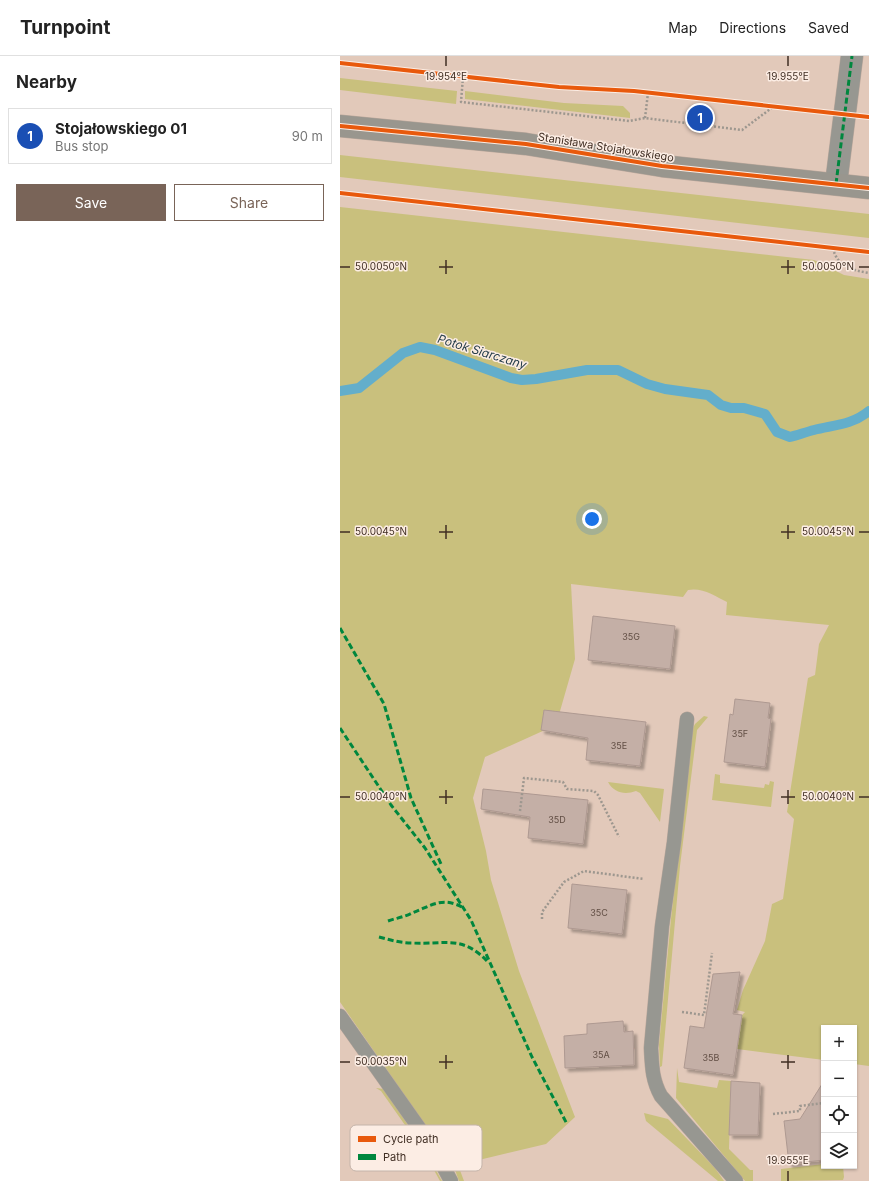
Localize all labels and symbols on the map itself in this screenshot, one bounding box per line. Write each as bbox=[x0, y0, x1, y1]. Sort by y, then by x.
text: 19.954°E bbox=[425, 70, 467, 82]
text: 19.955°E bbox=[767, 70, 809, 82]
pin: 1 bbox=[687, 103, 713, 133]
street label: Stanisława Stojałowskiego bbox=[537, 129, 675, 165]
text: 50.0050°N bbox=[355, 260, 407, 272]
text: 50.0050°N bbox=[802, 260, 854, 272]
water label: Potok Siarczany bbox=[436, 331, 529, 372]
your location bbox=[582, 509, 602, 529]
text: 50.0045°N bbox=[355, 525, 407, 537]
text: 50.0045°N bbox=[802, 525, 854, 537]
house number: 35G bbox=[622, 631, 640, 642]
house number: 35F bbox=[732, 728, 748, 739]
house number: 35E bbox=[611, 740, 627, 751]
text: 50.0040°N bbox=[355, 790, 407, 802]
text: 50.0040°N bbox=[802, 790, 854, 802]
house number: 35D bbox=[548, 814, 566, 825]
house number: 35C bbox=[590, 907, 608, 918]
house number: 35A bbox=[592, 1049, 610, 1060]
house number: 35B bbox=[703, 1052, 720, 1063]
text: 50.0035°N bbox=[355, 1055, 407, 1067]
legend bbox=[350, 1125, 482, 1171]
text: Cycle path bbox=[383, 1132, 439, 1146]
text: Path bbox=[383, 1150, 406, 1164]
text: 19.955°E bbox=[767, 1154, 809, 1166]

